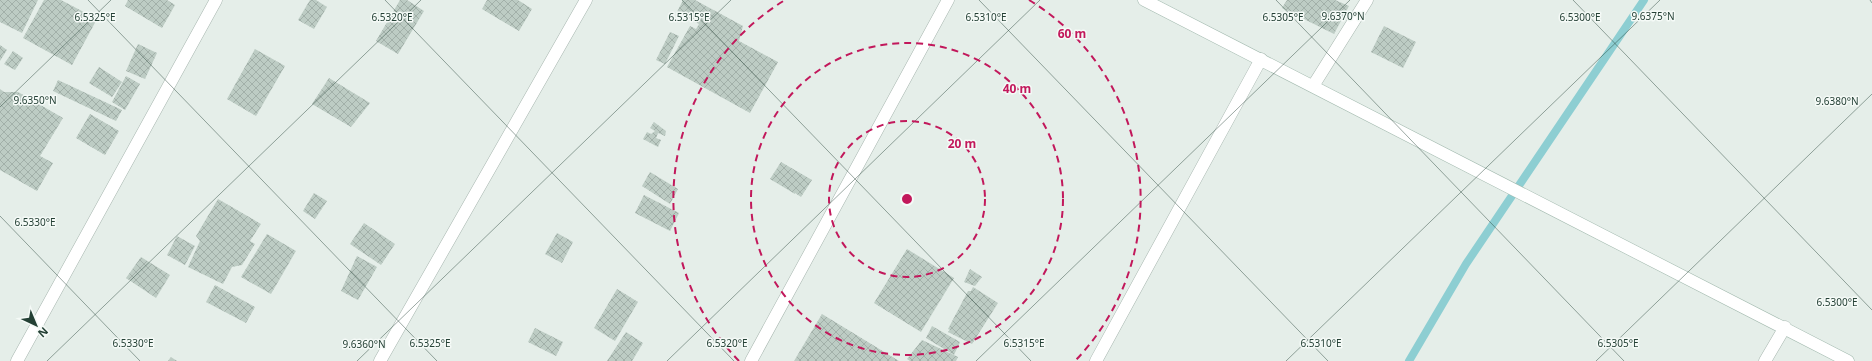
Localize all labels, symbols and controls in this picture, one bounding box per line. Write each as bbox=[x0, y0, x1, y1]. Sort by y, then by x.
text: 9.6370°N bbox=[1321, 9, 1365, 23]
text: 9.6375°N bbox=[1631, 9, 1675, 23]
text: 6.5325°E bbox=[74, 10, 116, 24]
text: 6.5320°E bbox=[371, 10, 413, 24]
text: 6.5315°E bbox=[668, 10, 710, 24]
text: 6.5310°E bbox=[965, 10, 1007, 24]
text: 6.5305°E bbox=[1262, 10, 1304, 24]
text: 6.5300°E bbox=[1559, 10, 1601, 24]
text: 60 m bbox=[1058, 25, 1086, 42]
text: 40 m bbox=[1003, 80, 1031, 97]
text: 9.6350°N bbox=[13, 93, 57, 107]
text: 9.6380°N bbox=[1815, 94, 1859, 108]
text: 20 m bbox=[948, 135, 976, 152]
centre of rings bbox=[900, 192, 914, 206]
text: 6.5330°E bbox=[14, 215, 56, 229]
text: 6.5300°E bbox=[1816, 295, 1858, 309]
north arrow bbox=[16, 305, 56, 345]
text: N bbox=[35, 324, 52, 341]
text: 6.5330°E bbox=[112, 336, 154, 350]
text: 6.5325°E bbox=[409, 336, 451, 350]
text: 6.5320°E bbox=[706, 336, 748, 350]
text: 6.5315°E bbox=[1003, 336, 1045, 350]
text: 6.5310°E bbox=[1300, 336, 1342, 350]
text: 6.5305°E bbox=[1597, 336, 1639, 350]
text: 9.6360°N bbox=[342, 337, 386, 351]

